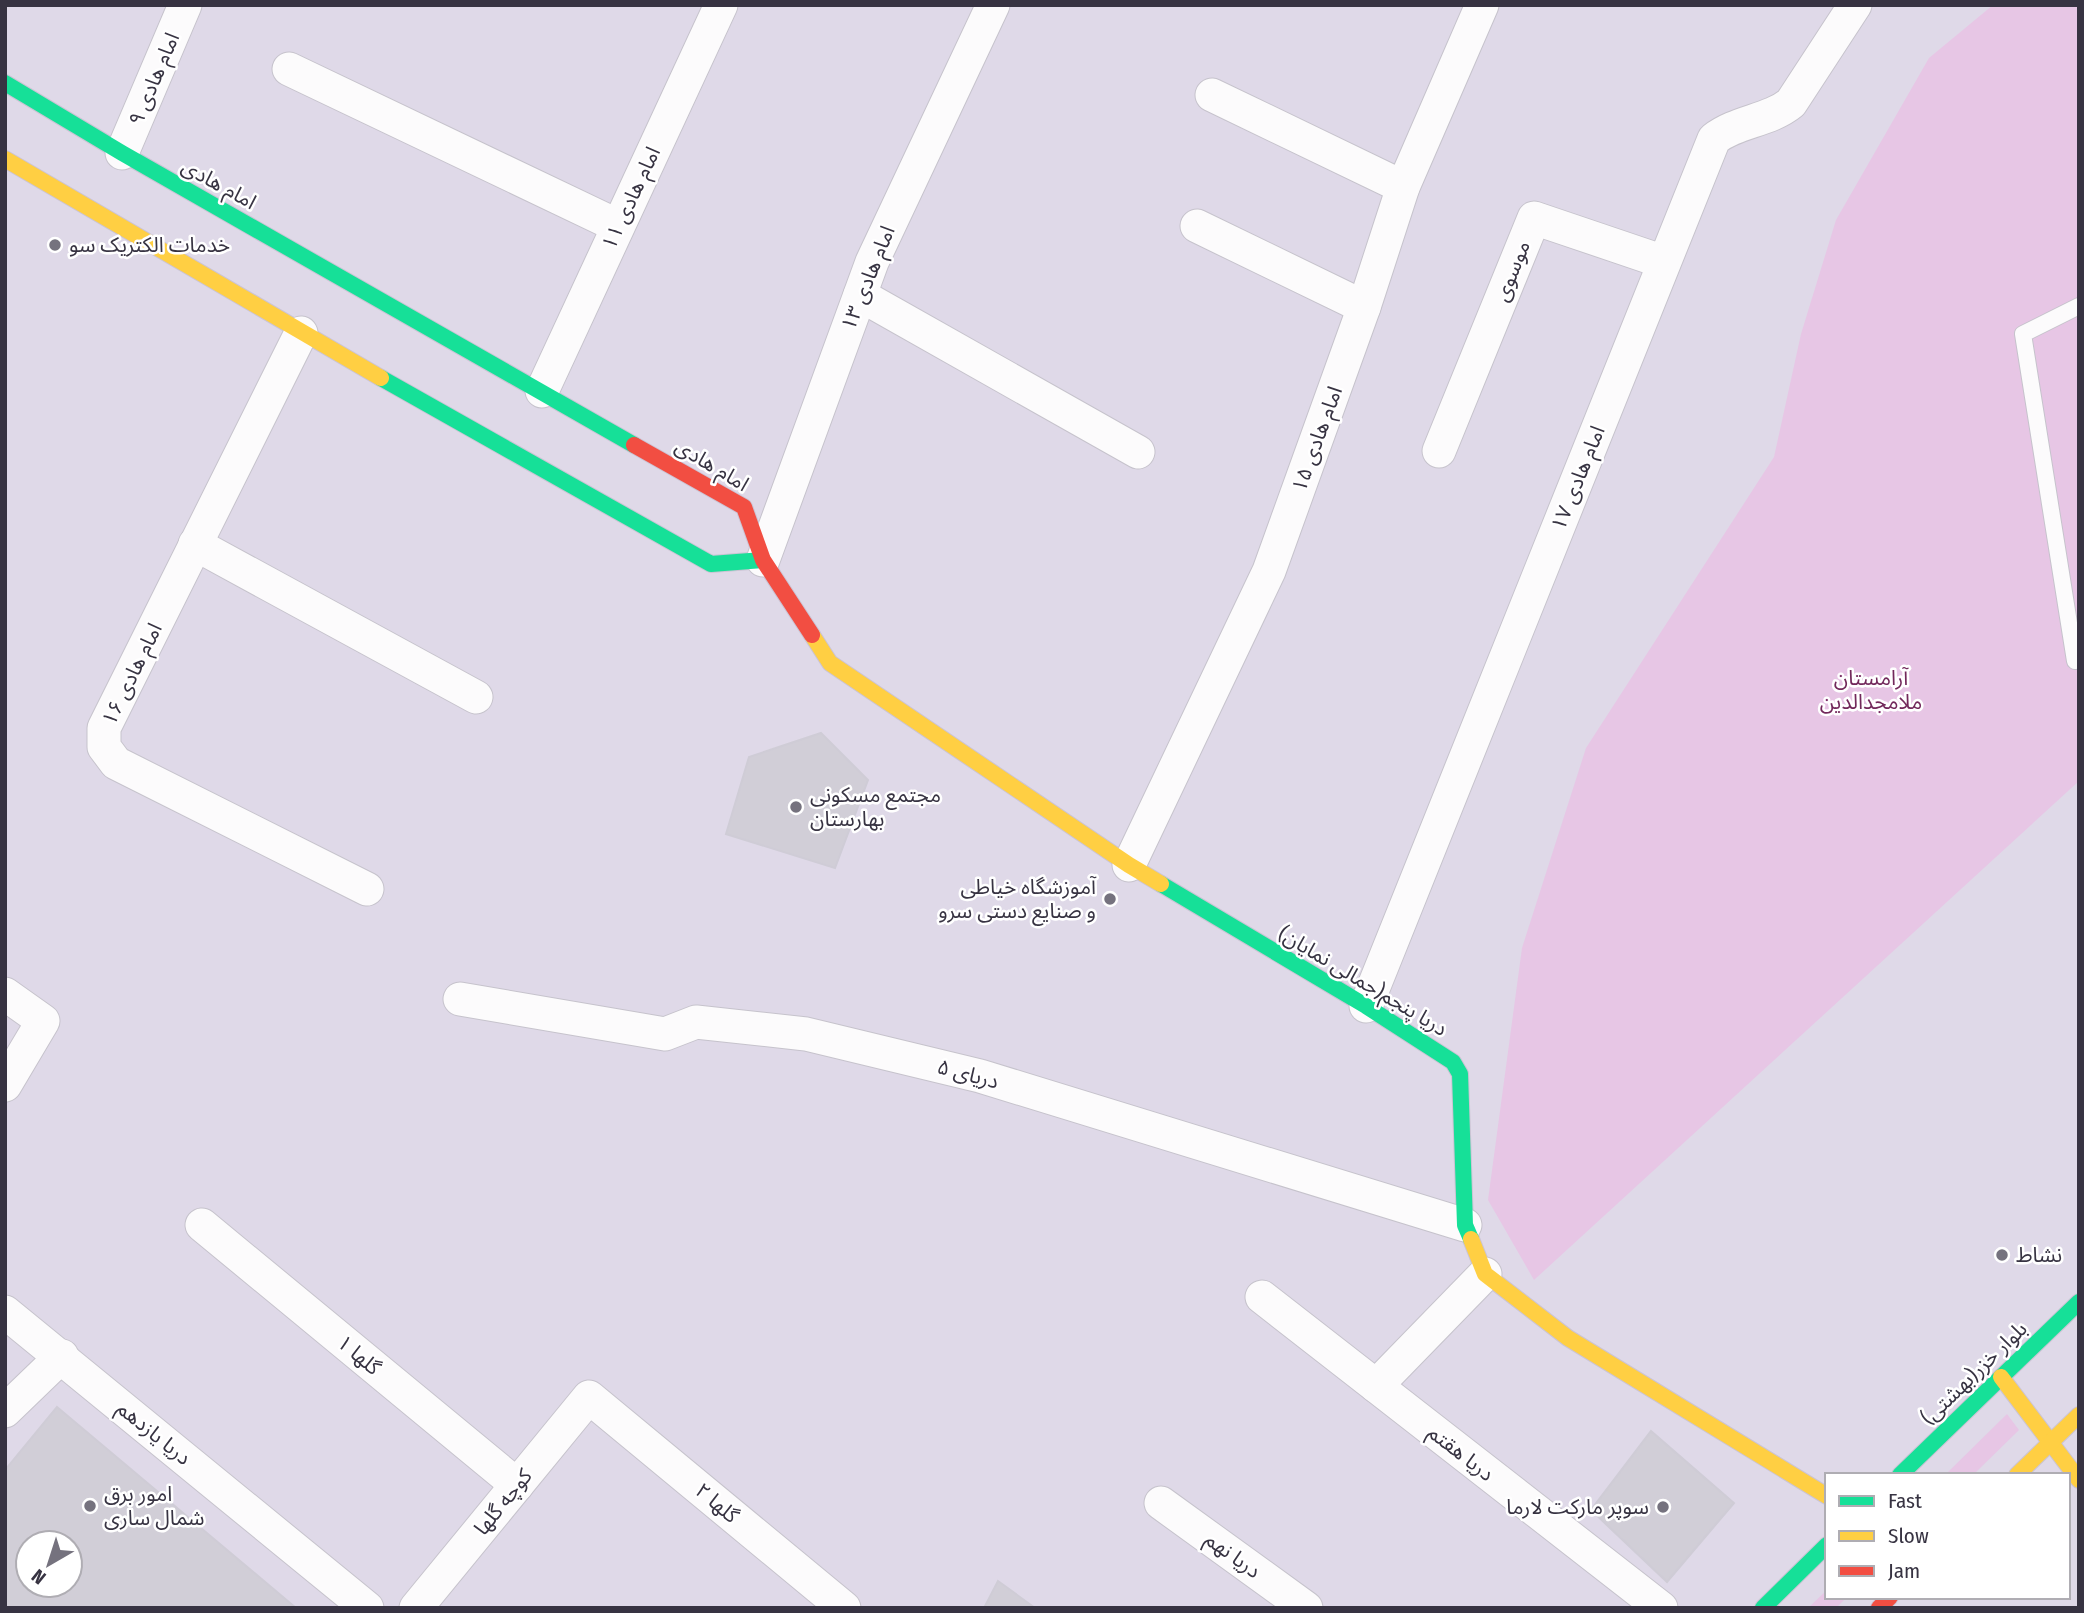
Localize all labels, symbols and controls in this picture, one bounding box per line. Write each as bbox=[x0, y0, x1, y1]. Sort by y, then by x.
street label: امام هادی ٩ bbox=[123, 29, 188, 131]
street label: امام هادی ١۱ bbox=[596, 143, 669, 255]
street label: امام هادی bbox=[176, 153, 261, 218]
street label: امام هادی ١٣ bbox=[835, 222, 904, 335]
place label: خدمات الکتریک سو bbox=[69, 232, 230, 258]
marker: خدمات الکتریک سو bbox=[47, 237, 63, 253]
street label: موسوی bbox=[1488, 237, 1536, 305]
street label: امام هادی ۱۵ bbox=[1286, 383, 1351, 496]
street label: امام هادی ۱۷ bbox=[1545, 422, 1614, 535]
street label: امام هادی bbox=[669, 433, 754, 500]
street label: امام هادی ۱۶ bbox=[96, 619, 171, 731]
park label: آرامستان ملامجدالدین bbox=[1820, 665, 1922, 715]
place label: مجتمع مسکونی بهارستان bbox=[810, 782, 941, 832]
marker: مجتمع مسکونی بهارستان bbox=[788, 799, 804, 815]
place label: آموزشگاه خیاطی و صنایع دستی سرو bbox=[938, 874, 1097, 926]
marker: آموزشگاه خیاطی و صنایع دستی سرو bbox=[1102, 891, 1118, 907]
street label: دریا پنجم(جمالی نمایان) bbox=[1273, 920, 1452, 1043]
street label: دریای ۵ bbox=[934, 1053, 1002, 1095]
place label: نشاط bbox=[2016, 1242, 2062, 1268]
marker: نشاط bbox=[1994, 1247, 2010, 1263]
street label: بلوار خزر(بهشتی) bbox=[1915, 1316, 2033, 1430]
street label: گلها ۱ bbox=[332, 1329, 386, 1381]
street label: دریا یازدهم bbox=[110, 1395, 196, 1472]
street label: دریا هقتم bbox=[1422, 1419, 1499, 1488]
street label: کوچه گلها bbox=[468, 1463, 538, 1540]
legend bbox=[1825, 1473, 2070, 1599]
street label: گلها ۲ bbox=[690, 1477, 744, 1529]
place label: امور برق شمال ساری bbox=[104, 1481, 205, 1531]
text: Fast bbox=[1888, 1488, 1922, 1514]
place label: سوپر مارکت لارما bbox=[1506, 1494, 1649, 1520]
marker: امور برق شمال ساری bbox=[82, 1498, 98, 1514]
marker: سوپر مارکت لارما bbox=[1655, 1499, 1671, 1515]
text: Slow bbox=[1888, 1523, 1929, 1549]
street label: دریا نهم bbox=[1199, 1526, 1266, 1586]
north arrow bbox=[14, 1529, 84, 1599]
text: Jam bbox=[1888, 1558, 1920, 1584]
text: N bbox=[27, 1564, 50, 1589]

